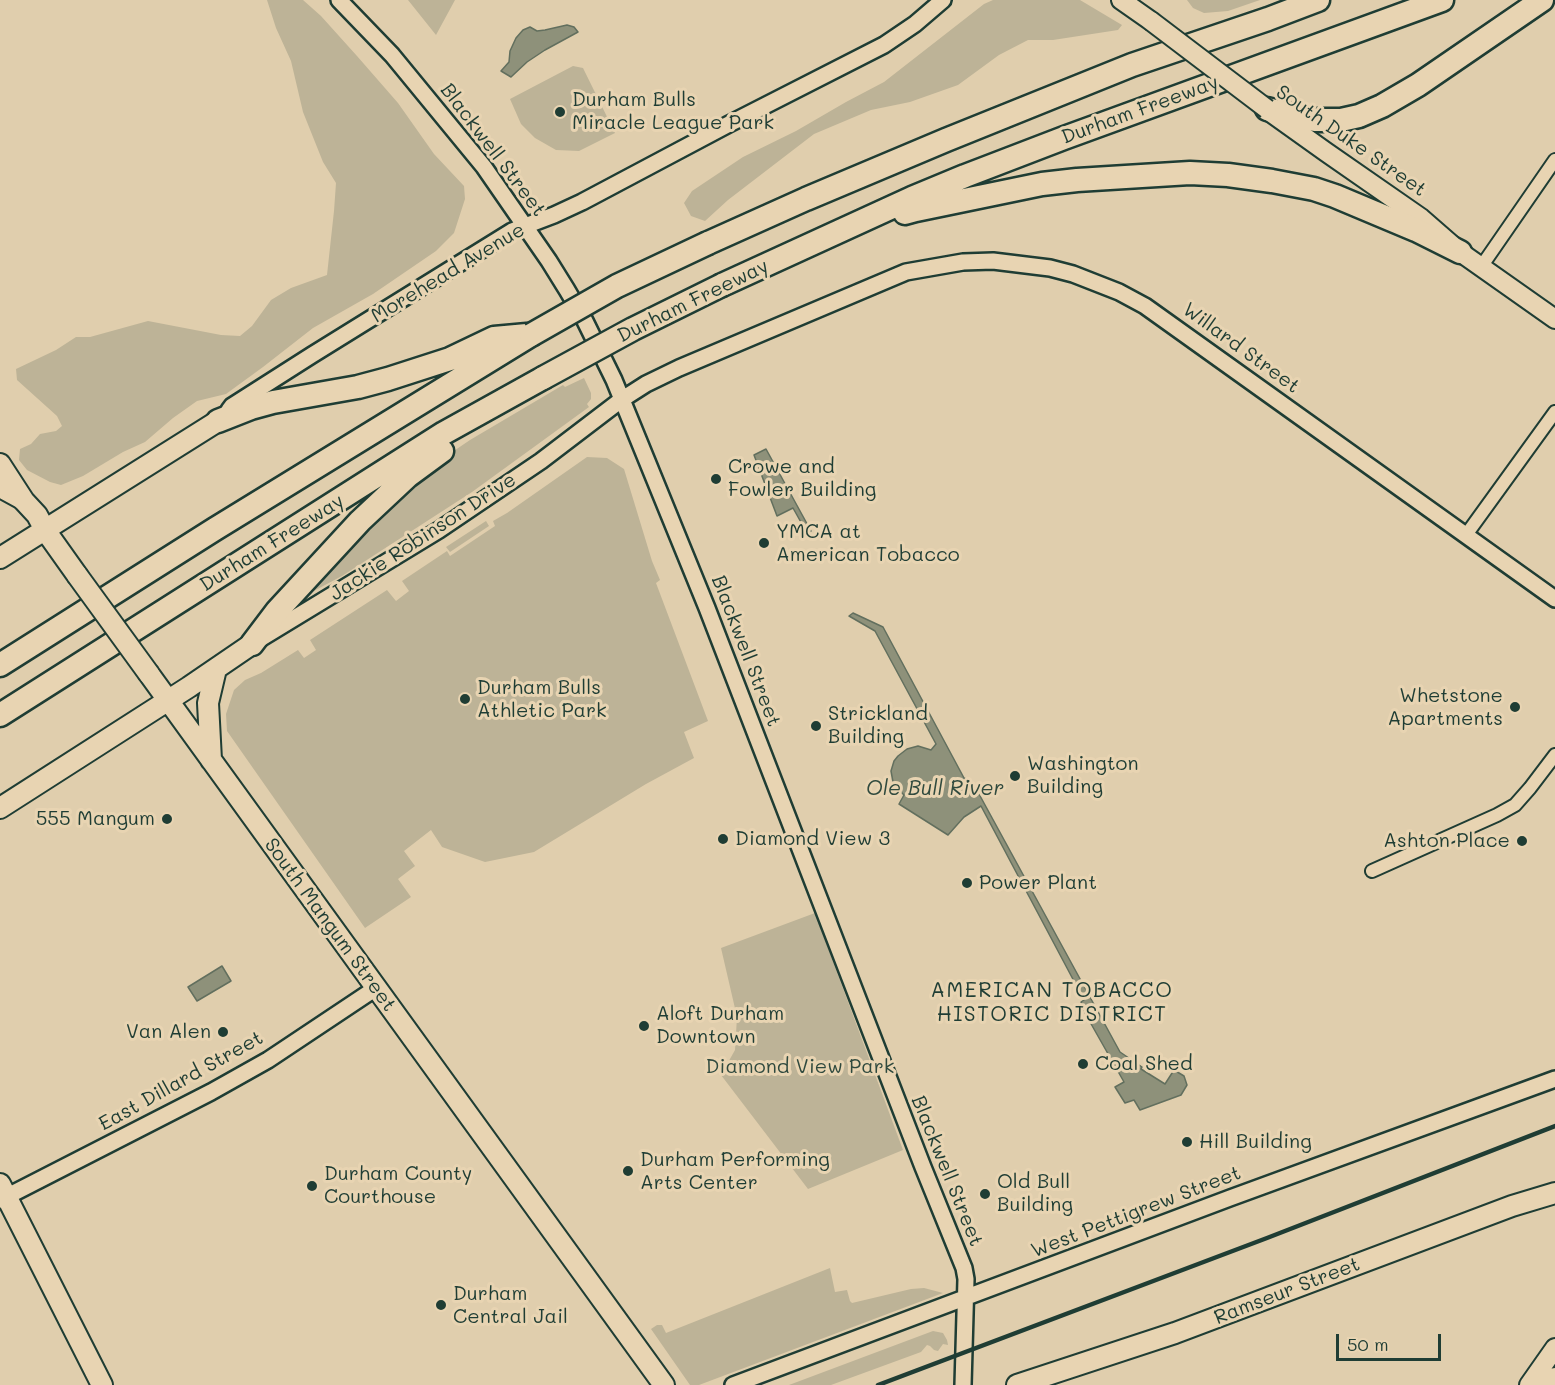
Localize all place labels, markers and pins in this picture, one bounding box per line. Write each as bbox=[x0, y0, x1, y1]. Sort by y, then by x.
place label: Durham Bulls Miracle League Park bbox=[572, 88, 774, 135]
marker: Durham Bulls Miracle League Park bbox=[553, 105, 567, 119]
place label: Crowe and Fowler Building bbox=[728, 455, 876, 502]
marker: Crowe and Fowler Building bbox=[709, 472, 723, 486]
place label: YMCA at American Tobacco bbox=[776, 520, 960, 567]
marker: YMCA at American Tobacco bbox=[757, 536, 771, 550]
place label: Durham Bulls Athletic Park bbox=[477, 676, 607, 723]
place label: Whetstone Apartments bbox=[1388, 684, 1503, 731]
marker: Durham Bulls Athletic Park bbox=[458, 692, 472, 706]
marker: Whetstone Apartments bbox=[1508, 700, 1522, 714]
place label: Strickland Building bbox=[828, 702, 928, 749]
marker: Strickland Building bbox=[809, 719, 823, 733]
place label: Washington Building bbox=[1027, 752, 1139, 799]
marker: Washington Building bbox=[1008, 769, 1022, 783]
place label: 555 Mangum bbox=[36, 807, 155, 831]
marker: 555 Mangum bbox=[160, 812, 174, 826]
place label: Diamond View 3 bbox=[735, 827, 890, 851]
place label: Ashton Place bbox=[1383, 829, 1510, 853]
marker: Diamond View 3 bbox=[716, 832, 730, 846]
marker: Ashton Place bbox=[1515, 834, 1529, 848]
place label: Power Plant bbox=[979, 871, 1097, 895]
marker: Power Plant bbox=[960, 876, 974, 890]
place label: Aloft Durham Downtown bbox=[656, 1002, 784, 1049]
marker: Aloft Durham Downtown bbox=[637, 1019, 651, 1033]
place label: Van Alen bbox=[126, 1020, 211, 1044]
marker: Van Alen bbox=[216, 1025, 230, 1039]
place label: Coal Shed bbox=[1095, 1052, 1193, 1076]
marker: Coal Shed bbox=[1076, 1057, 1090, 1071]
place label: Hill Building bbox=[1199, 1130, 1312, 1154]
marker: Hill Building bbox=[1180, 1135, 1194, 1149]
place label: Durham Performing Arts Center bbox=[640, 1148, 830, 1195]
place label: Durham County Courthouse bbox=[324, 1162, 472, 1209]
marker: Durham Performing Arts Center bbox=[621, 1164, 635, 1178]
place label: Old Bull Building bbox=[997, 1170, 1073, 1217]
marker: Durham County Courthouse bbox=[305, 1179, 319, 1193]
marker: Old Bull Building bbox=[978, 1187, 992, 1201]
place label: Durham Central Jail bbox=[453, 1282, 568, 1329]
marker: Durham Central Jail bbox=[434, 1298, 448, 1312]

